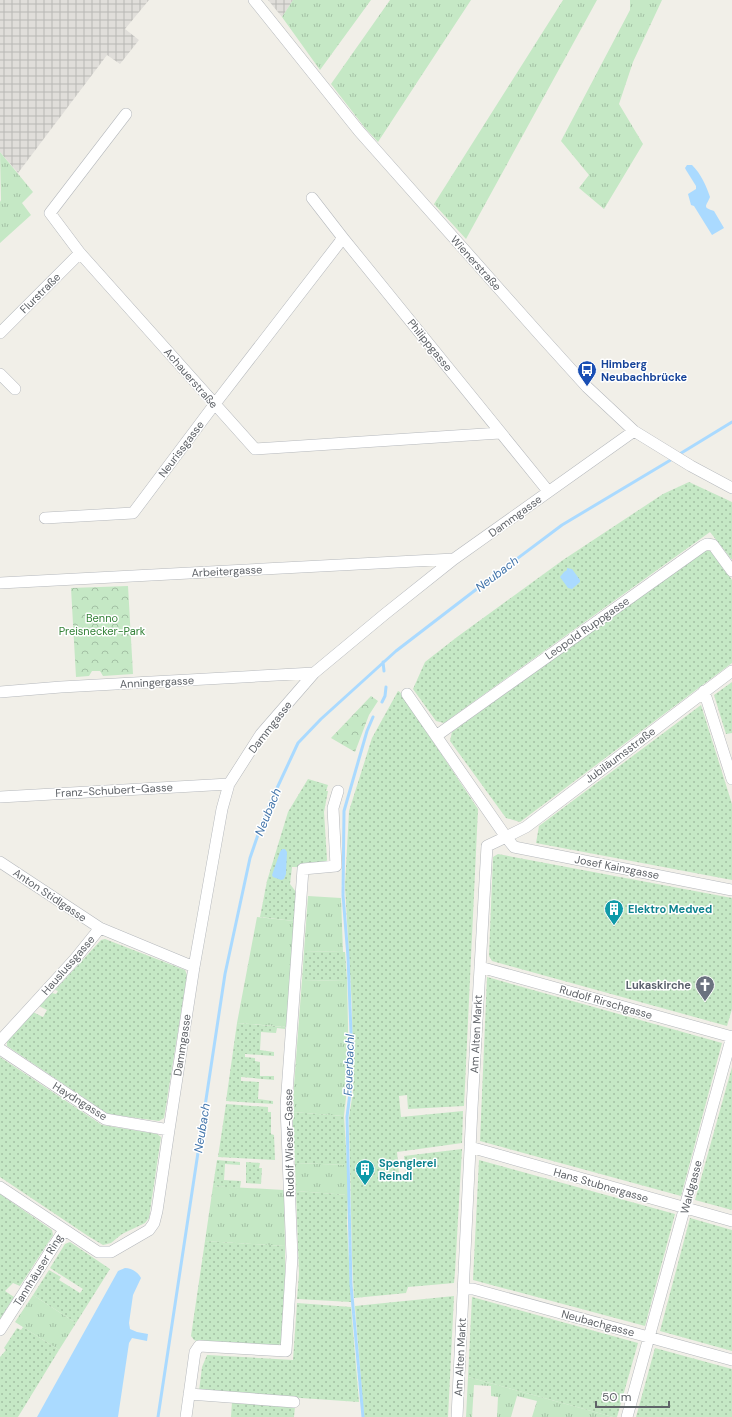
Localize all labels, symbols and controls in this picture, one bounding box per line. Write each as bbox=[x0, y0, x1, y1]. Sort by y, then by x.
street label: Wienerstraße bbox=[448, 233, 504, 293]
street label: Flurstraße bbox=[17, 270, 63, 316]
street label: Philippgasse bbox=[405, 316, 455, 374]
street label: Achauerstraße bbox=[161, 345, 221, 411]
place label: Himberg Neubachbrücke bbox=[601, 357, 688, 384]
bus stop icon: Himberg Neubachbrücke bbox=[576, 359, 598, 387]
street label: Neurissgasse bbox=[155, 418, 207, 480]
street label: Dammgasse bbox=[486, 492, 544, 540]
water label: Neubach bbox=[472, 553, 522, 595]
street label: Arbeitergasse bbox=[191, 562, 263, 580]
street label: Leopold Ruppgasse bbox=[542, 594, 632, 662]
park label: Benno Preisnecker-Park bbox=[59, 611, 146, 638]
street label: Anningergasse bbox=[119, 673, 195, 691]
street label: Dammgasse bbox=[245, 698, 295, 756]
street label: Jubiläumsstraße bbox=[582, 724, 658, 786]
street label: Franz-Schubert-Gasse bbox=[55, 780, 173, 800]
water label: Neubach bbox=[251, 786, 285, 838]
street label: Josef Kainzgasse bbox=[573, 852, 661, 882]
street label: Anton Stidlgasse bbox=[11, 865, 89, 925]
building icon: Elektro Medved bbox=[603, 898, 625, 926]
place label: Elektro Medved bbox=[628, 902, 712, 916]
street label: Hauslussgasse bbox=[38, 932, 98, 998]
church icon: Lukaskirche bbox=[694, 974, 716, 1002]
place label: Lukaskirche bbox=[626, 978, 691, 992]
street label: Rudolf Rirschgasse bbox=[558, 982, 654, 1022]
street label: Am Alten Markt bbox=[467, 994, 485, 1074]
street label: Dammgasse bbox=[170, 1013, 194, 1077]
water label: Feuerbachl bbox=[340, 1034, 358, 1096]
street label: Haydngasse bbox=[50, 1079, 110, 1123]
street label: Rudolf Wieser-Gasse bbox=[281, 1089, 297, 1197]
water label: Neubach bbox=[190, 1102, 214, 1154]
place label: Spenglerei Reindl bbox=[379, 1156, 436, 1183]
building icon: Spenglerei Reindl bbox=[354, 1158, 376, 1186]
street label: Waldgasse bbox=[677, 1159, 705, 1215]
street label: Hans Stubnergasse bbox=[552, 1165, 650, 1205]
street label: Tannhäuser Ring bbox=[10, 1231, 66, 1309]
street label: Neubachgasse bbox=[560, 1307, 636, 1339]
street label: Am Alten Markt bbox=[451, 1317, 469, 1397]
scale bar bbox=[596, 1383, 669, 1409]
text: 50 m bbox=[602, 1389, 631, 1405]

